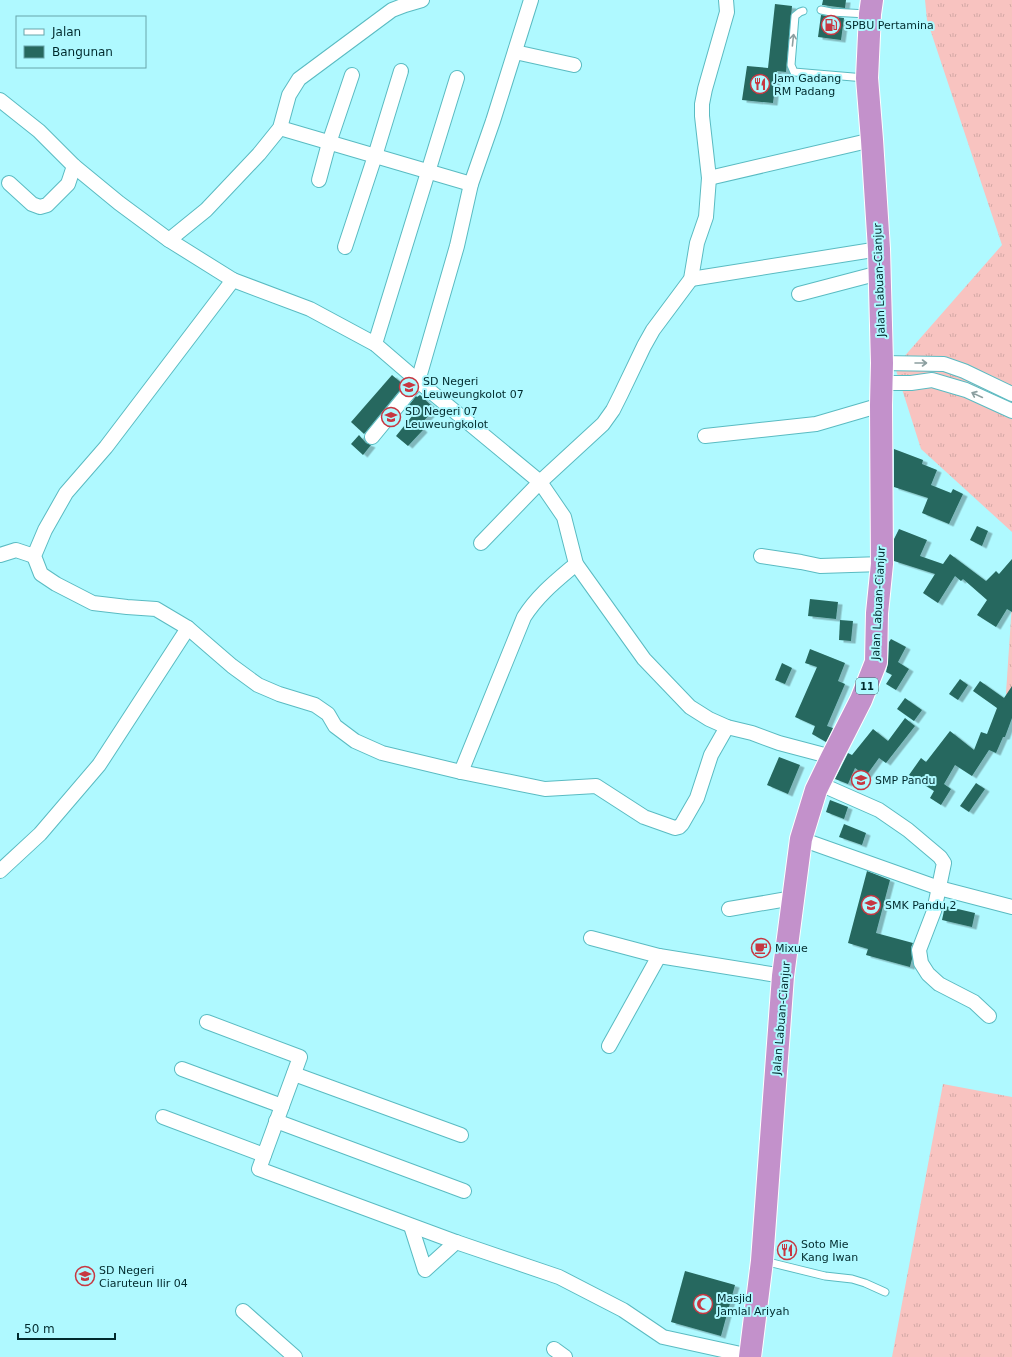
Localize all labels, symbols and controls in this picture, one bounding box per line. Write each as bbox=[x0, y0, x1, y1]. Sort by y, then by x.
fuel station icon: SPBU Pertamina bbox=[820, 14, 842, 36]
legend bbox=[16, 16, 146, 68]
place label: SPBU Pertamina bbox=[845, 19, 934, 32]
text: Jalan bbox=[51, 25, 81, 39]
one-way arrow bbox=[790, 34, 797, 47]
text: Bangunan bbox=[52, 45, 113, 59]
place label: Jam Gadang RM Padang bbox=[773, 72, 841, 98]
restaurant icon: Jam Gadang RM Padang bbox=[749, 73, 771, 95]
street label: Jalan Labuan-Cianjur bbox=[871, 222, 888, 338]
one-way arrow bbox=[914, 359, 927, 367]
place label: SD Negeri Leuweungkolot 07 bbox=[423, 375, 524, 401]
school or university icon: SD Negeri Leuweungkolot 07 bbox=[398, 376, 420, 398]
one-way arrow bbox=[971, 391, 983, 398]
place label: SD Negeri 07 Leuweungkolot bbox=[405, 405, 489, 431]
school or university icon: SD Negeri 07 Leuweungkolot bbox=[380, 406, 402, 428]
street label: Jalan Labuan-Cianjur bbox=[869, 545, 888, 661]
road number: 11 bbox=[856, 678, 878, 694]
school or university icon: SMP Pandu bbox=[850, 769, 872, 791]
place label: SMP Pandu bbox=[875, 774, 935, 787]
school or university icon: SMK Pandu 2 bbox=[860, 894, 882, 916]
place label: SMK Pandu 2 bbox=[885, 899, 956, 912]
cafe icon: Mixue bbox=[750, 937, 772, 959]
place label: Mixue bbox=[775, 942, 808, 955]
street label: Jalan Labuan-Cianjur bbox=[770, 960, 793, 1076]
place label: Soto Mie Kang Iwan bbox=[801, 1238, 858, 1264]
restaurant icon: Soto Mie Kang Iwan bbox=[776, 1239, 798, 1261]
place label: SD Negeri Ciaruteun Ilir 04 bbox=[99, 1264, 188, 1290]
school or university icon: SD Negeri Ciaruteun Ilir 04 bbox=[74, 1265, 96, 1287]
place label: Masjid Jamlal Ariyah bbox=[716, 1292, 789, 1318]
mosque icon: Masjid Jamlal Ariyah bbox=[692, 1293, 714, 1315]
scale bar bbox=[18, 1315, 115, 1341]
text: 50 m bbox=[24, 1322, 55, 1336]

